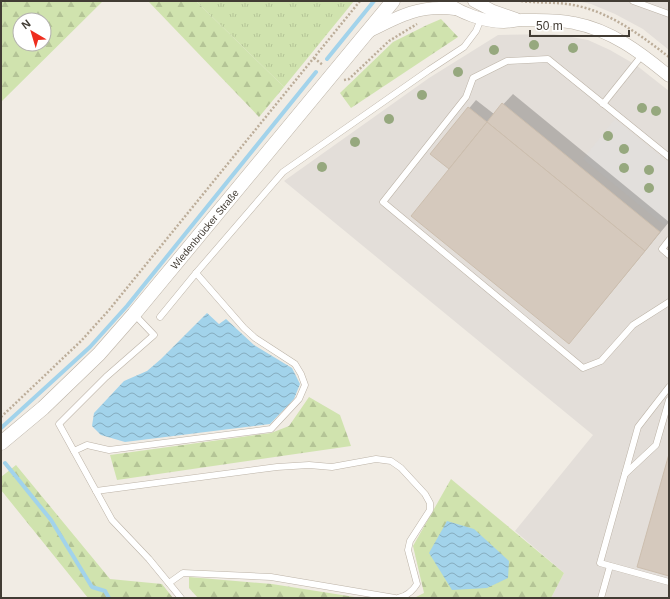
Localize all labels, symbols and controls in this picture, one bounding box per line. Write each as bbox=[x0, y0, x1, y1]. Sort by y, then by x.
north arrow bbox=[12, 12, 52, 52]
scale bar bbox=[530, 12, 629, 38]
text: N bbox=[19, 17, 33, 31]
text: 50 m bbox=[536, 19, 563, 33]
street label: Wiedenbrücker Straße bbox=[168, 187, 241, 271]

